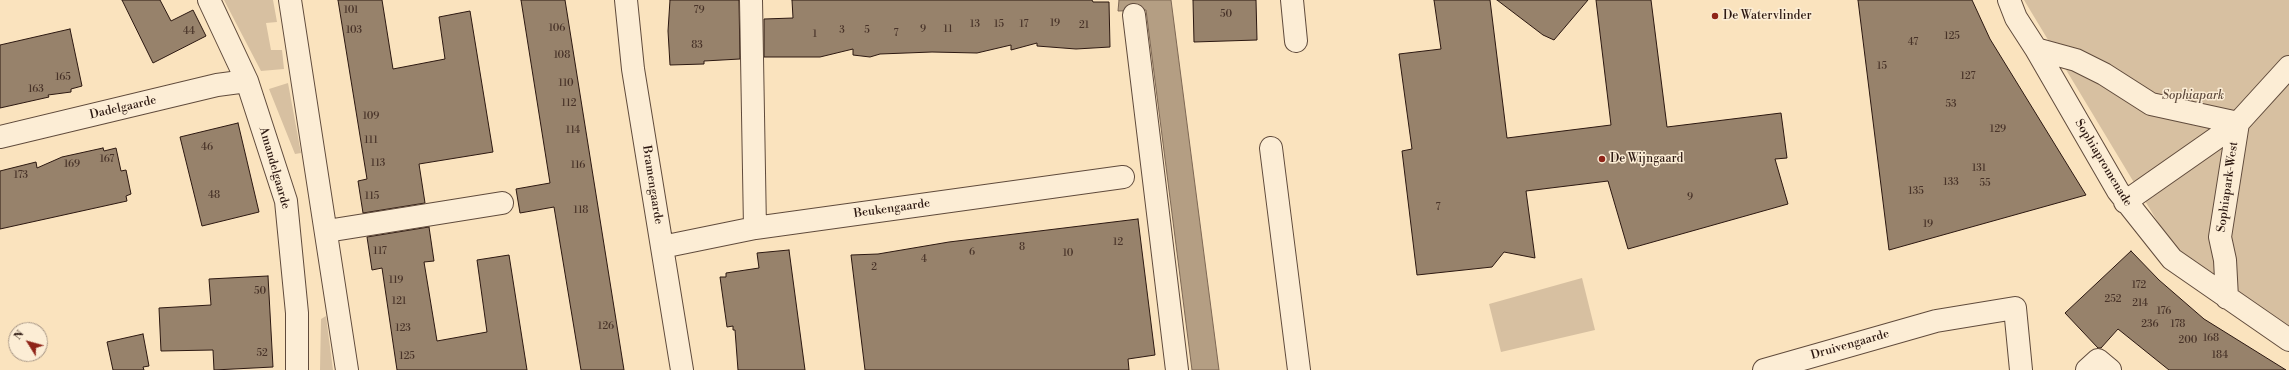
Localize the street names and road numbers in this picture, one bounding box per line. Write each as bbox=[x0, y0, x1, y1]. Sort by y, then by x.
street label: Dadelgaarde bbox=[88, 93, 158, 123]
street label: Sophiapromenade bbox=[2071, 117, 2135, 209]
street label: Amandelgaarde bbox=[255, 125, 293, 211]
street label: Sophiapark-West bbox=[2214, 141, 2242, 233]
street label: Bramengaarde bbox=[639, 145, 665, 225]
street label: Beukengaarde bbox=[853, 197, 931, 221]
street label: Druivengaarde bbox=[1809, 327, 1891, 363]

